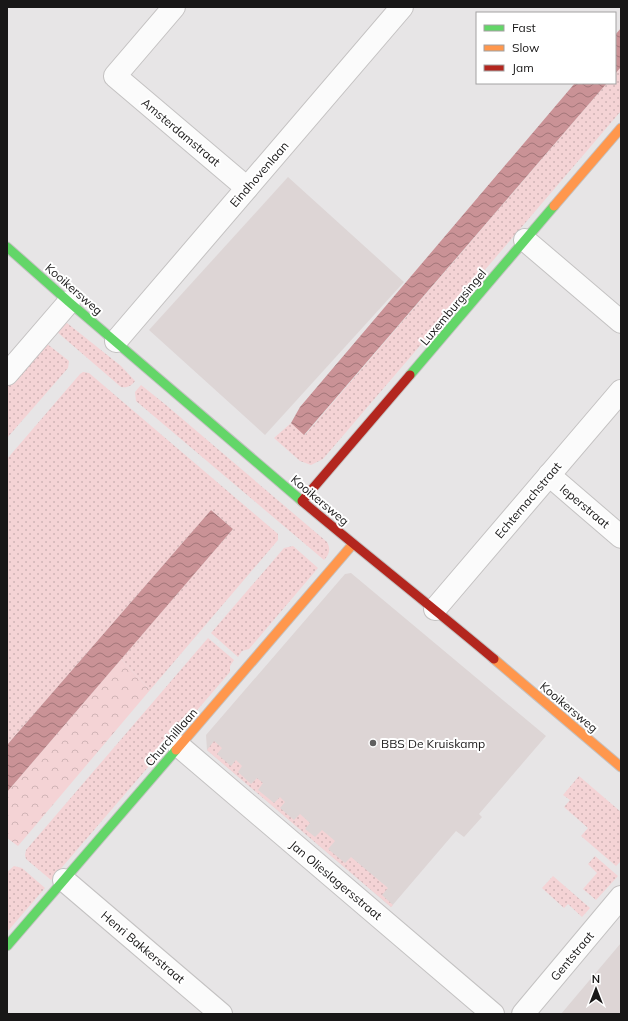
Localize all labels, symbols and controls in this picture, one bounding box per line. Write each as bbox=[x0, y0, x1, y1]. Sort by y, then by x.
legend bbox=[476, 12, 616, 84]
text: Fast bbox=[512, 20, 536, 35]
text: Slow bbox=[512, 40, 540, 55]
text: Jam bbox=[512, 60, 534, 75]
street label: Amsterdamstraat bbox=[139, 95, 223, 169]
street label: Eindhovenlaan bbox=[226, 138, 292, 210]
street label: Kooikersweg bbox=[42, 260, 106, 318]
street label: Luxemburgsingel bbox=[417, 266, 489, 348]
street label: Echternachstraat bbox=[492, 459, 564, 541]
street label: Kooikersweg bbox=[288, 471, 352, 529]
street label: Ieperstraat bbox=[557, 481, 613, 531]
street label: Kooikersweg bbox=[537, 678, 601, 736]
street label: Churchilllaan bbox=[142, 705, 200, 769]
place label: BBS De Kruiskamp bbox=[381, 736, 485, 751]
marker: BBS De Kruiskamp bbox=[368, 738, 378, 748]
street label: Jan Olieslagersstraat bbox=[287, 837, 385, 923]
street label: Henri Bakkerstraat bbox=[98, 908, 188, 986]
street label: Gentstraat bbox=[547, 928, 597, 984]
north arrow bbox=[576, 969, 616, 1009]
text: N bbox=[592, 972, 600, 986]

